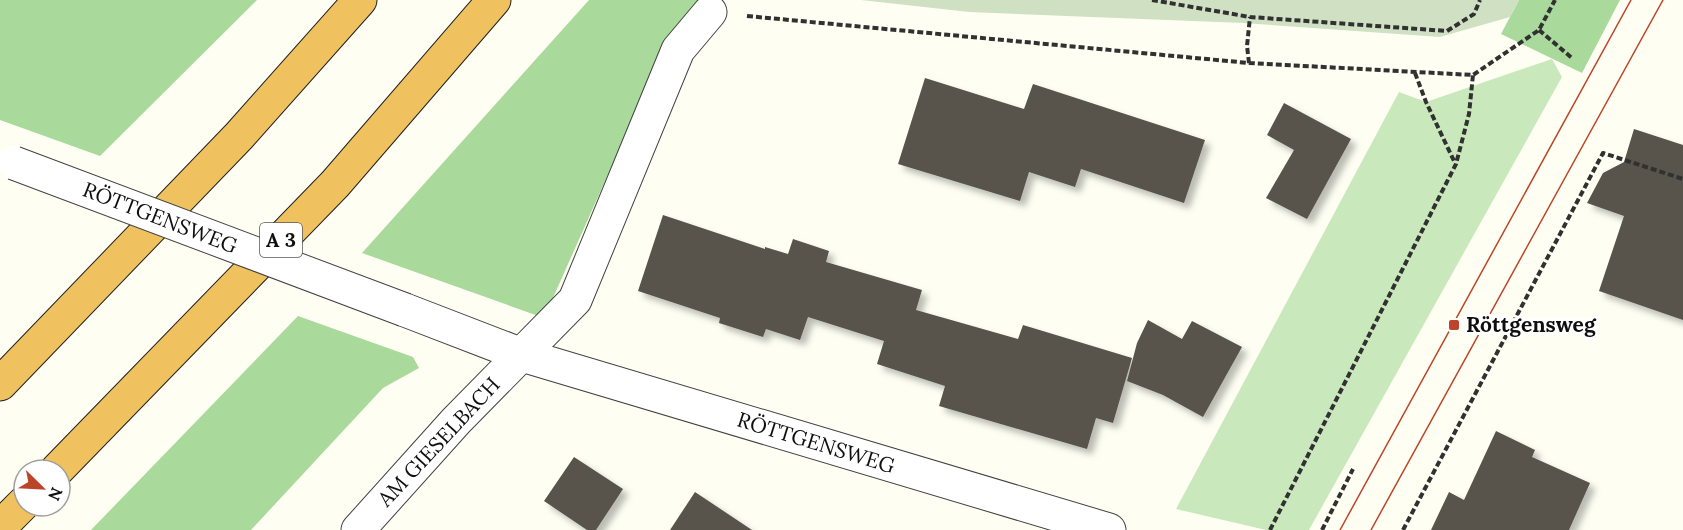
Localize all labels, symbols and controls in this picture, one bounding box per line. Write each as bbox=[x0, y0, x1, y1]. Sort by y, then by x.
street label: RÖTTGENSWEG bbox=[79, 176, 241, 259]
road number: A 3 bbox=[260, 223, 302, 257]
place label: Röttgensweg bbox=[1466, 311, 1597, 338]
marker: Röttgensweg bbox=[1447, 318, 1461, 332]
street label: AM GIESELBACH bbox=[371, 371, 506, 513]
street label: RÖTTGENSWEG bbox=[734, 406, 898, 479]
north arrow bbox=[12, 458, 72, 518]
text: N bbox=[44, 484, 67, 504]

